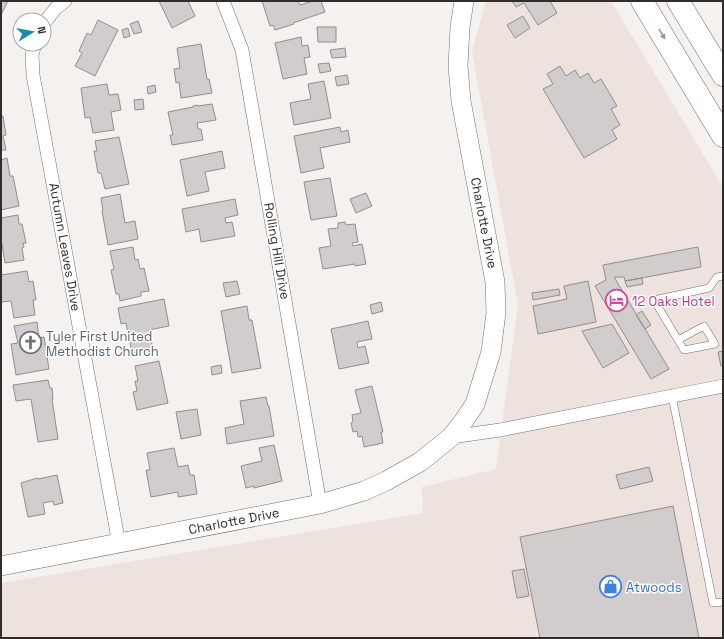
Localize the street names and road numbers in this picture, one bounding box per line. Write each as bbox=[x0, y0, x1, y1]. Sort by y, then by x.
street label: Charlotte Drive bbox=[467, 176, 501, 270]
street label: Autumn Leaves Drive bbox=[45, 181, 85, 313]
street label: Rolling Hill Drive bbox=[260, 201, 294, 301]
street label: Charlotte Drive bbox=[187, 504, 281, 538]

